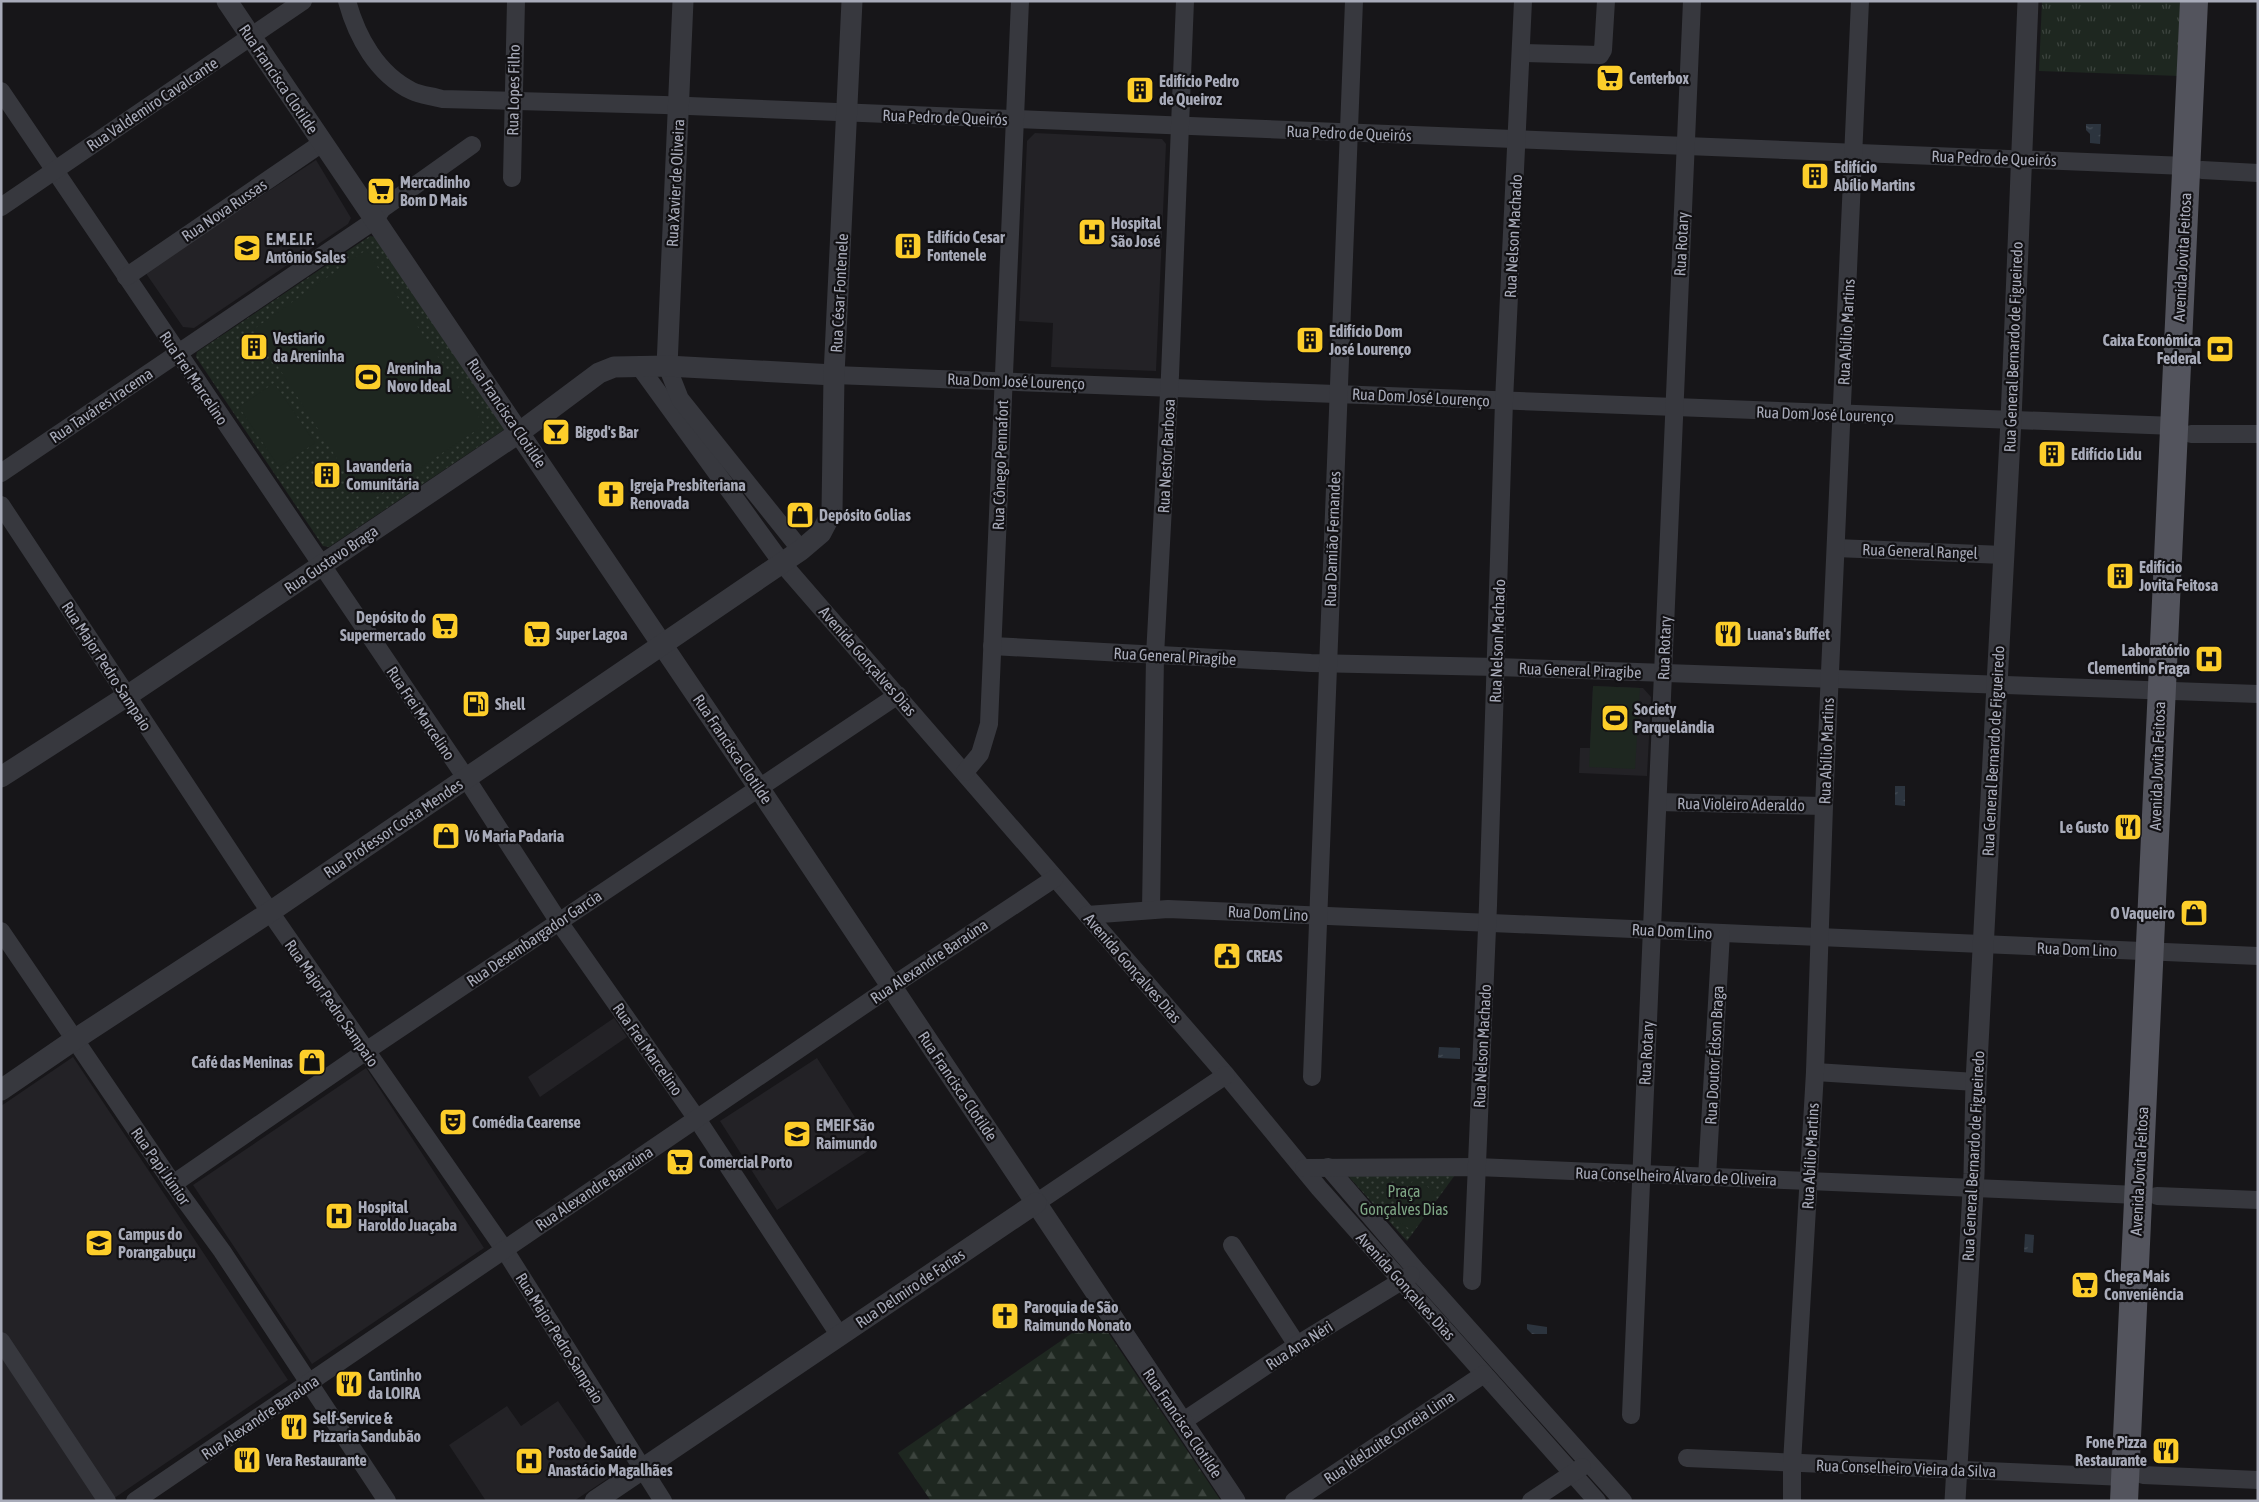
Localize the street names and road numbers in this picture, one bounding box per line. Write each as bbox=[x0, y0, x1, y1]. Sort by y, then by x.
street label: Rua Francisca Clotilde bbox=[236, 21, 322, 137]
street label: Rua Lopes Filho bbox=[503, 44, 524, 136]
street label: Rua Valdemiro Cavalcante bbox=[83, 53, 221, 155]
street label: Rua Pedro de Queirós bbox=[882, 106, 1008, 128]
street label: Rua Xavier de Oliveira bbox=[663, 119, 687, 247]
street label: Rua Pedro de Queirós bbox=[1286, 122, 1412, 144]
street label: Rua Pedro de Queirós bbox=[1931, 147, 2057, 169]
street label: Rua Nelson Machado bbox=[1501, 174, 1525, 298]
street label: Rua Nova Russas bbox=[178, 175, 270, 245]
street label: Avenida Jovita Feitosa bbox=[2170, 192, 2194, 322]
street label: Rua Rotary bbox=[1670, 211, 1693, 277]
street label: Rua César Fontenele bbox=[827, 233, 851, 353]
street label: Rua General Bernardo de Figueiredo bbox=[2000, 241, 2027, 453]
street label: Rua Abílio Martins bbox=[1834, 278, 1858, 386]
street label: Rua Frei Marcelino bbox=[156, 328, 232, 428]
street label: Rua Francisca Clotilde bbox=[464, 355, 550, 471]
street label: Rua Taváres Iracema bbox=[46, 364, 156, 446]
street label: Rua Dom José Lourenço bbox=[947, 370, 1085, 393]
street label: Rua Dom José Lourenço bbox=[1352, 384, 1490, 411]
street label: Rua Nestor Barbosa bbox=[1154, 398, 1178, 514]
street label: Rua Cônego Pennafort bbox=[989, 399, 1012, 531]
street label: Rua Dom José Lourenço bbox=[1756, 403, 1894, 426]
street label: Rua Damião Fernandes bbox=[1321, 471, 1343, 607]
street label: Rua Gustavo Braga bbox=[281, 521, 382, 598]
street label: Rua General Rangel bbox=[1862, 540, 1979, 563]
street label: Rua Nelson Machado bbox=[1486, 579, 1508, 703]
street label: Rua Major Pedro Sampaio bbox=[58, 598, 156, 735]
street label: Avenida Gonçalves Dias bbox=[815, 603, 921, 720]
street label: Rua Rotary bbox=[1654, 615, 1675, 680]
street label: Rua General Piragibe bbox=[1113, 644, 1237, 669]
street label: Rua General Bernardo de Figueiredo bbox=[1978, 645, 2009, 857]
street label: Rua General Piragibe bbox=[1518, 659, 1642, 682]
street label: Rua Frei Marcelino bbox=[383, 663, 459, 763]
street label: Rua Francisca Clotilde bbox=[690, 691, 776, 807]
street label: Rua Abílio Martins bbox=[1815, 697, 1837, 805]
street label: Avenida Jovita Feitosa bbox=[2146, 701, 2168, 831]
street label: Rua Professor Costa Mendes bbox=[320, 775, 466, 881]
street label: Rua Violeiro Aderaldo bbox=[1677, 794, 1805, 814]
street label: Rua Desembargador Garcia bbox=[463, 886, 605, 991]
street label: Rua Dom Lino bbox=[1227, 902, 1309, 924]
street label: Avenida Gonçalves Dias bbox=[1080, 910, 1186, 1027]
street label: Rua Alexandre Baraúna bbox=[867, 915, 991, 1007]
street label: Rua Dom Lino bbox=[1631, 920, 1713, 942]
street label: Rua Major Pedro Sampaio bbox=[281, 936, 383, 1070]
street label: Rua Dom Lino bbox=[2036, 939, 2118, 959]
street label: Rua Nelson Machado bbox=[1470, 984, 1494, 1108]
street label: Rua Doutor Édson Braga bbox=[1701, 985, 1728, 1125]
street label: Rua Frei Marcelino bbox=[609, 999, 687, 1099]
street label: Rua Rotary bbox=[1635, 1020, 1658, 1086]
street label: Rua Francisca Clotilde bbox=[915, 1028, 1001, 1144]
street label: Rua General Bernardo de Figueiredo bbox=[1958, 1050, 1989, 1262]
street label: Rua Abílio Martins bbox=[1798, 1102, 1822, 1210]
street label: Avenida Jovita Feitosa bbox=[2127, 1106, 2151, 1236]
street label: Rua Papi Júnior bbox=[127, 1124, 194, 1209]
street label: Rua Alexandre Baraúna bbox=[532, 1142, 656, 1234]
street label: Rua Conselheiro Álvaro de Oliveira bbox=[1575, 1163, 1777, 1189]
street label: Avenida Gonçalves Dias bbox=[1352, 1228, 1459, 1344]
street label: Rua Delmiro de Farias bbox=[852, 1245, 968, 1331]
street label: Rua Major Pedro Sampaio bbox=[512, 1269, 607, 1407]
street label: Rua Ana Néri bbox=[1262, 1317, 1336, 1373]
street label: Rua Francisca Clotilde bbox=[1140, 1365, 1226, 1481]
street label: Rua Alexandre Baraúna bbox=[198, 1371, 322, 1463]
street label: Rua Idelzuite Correia Lima bbox=[1320, 1387, 1458, 1487]
street label: Rua Conselheiro Vieira da Silva bbox=[1816, 1456, 1996, 1480]

